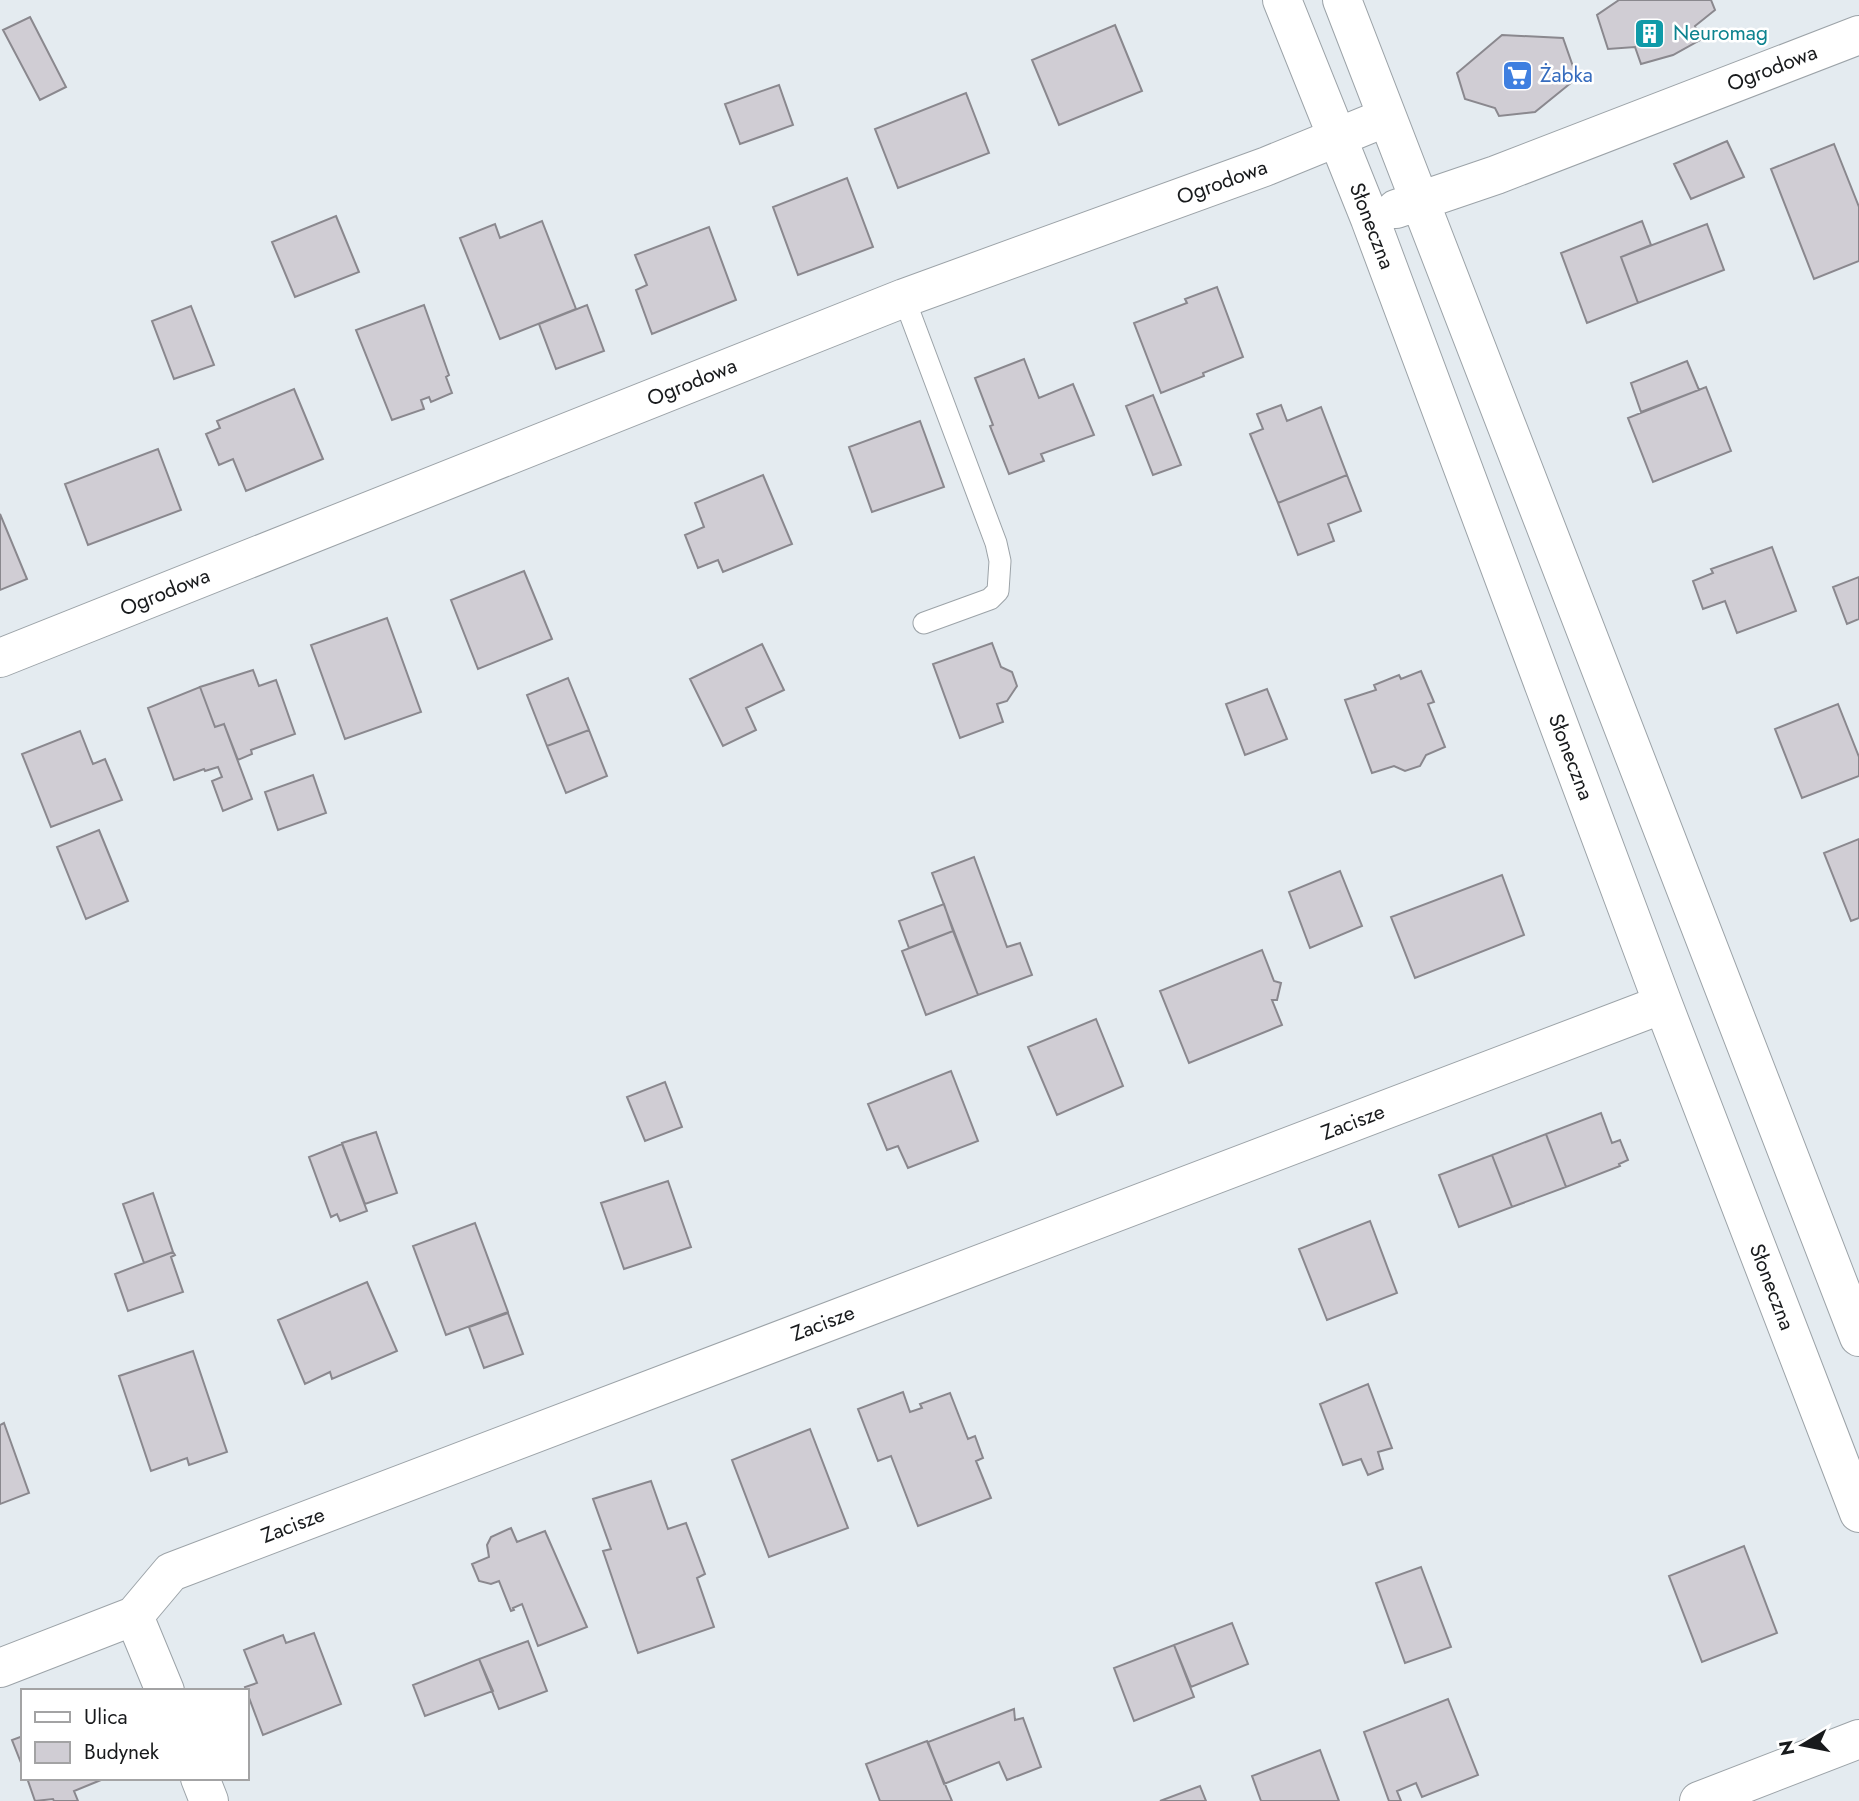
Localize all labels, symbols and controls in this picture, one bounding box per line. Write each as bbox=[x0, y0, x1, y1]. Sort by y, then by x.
building icon: Neuromag bbox=[1633, 16, 1667, 50]
place label: Neuromag bbox=[1673, 18, 1768, 48]
street label: Ogrodowa bbox=[1723, 37, 1821, 99]
supermarket icon: Żabka bbox=[1500, 58, 1534, 92]
place label: Żabka bbox=[1540, 60, 1593, 90]
street label: Ogrodowa bbox=[1173, 152, 1271, 212]
street label: Słoneczna bbox=[1342, 178, 1402, 274]
street label: Ogrodowa bbox=[643, 350, 741, 414]
street label: Ogrodowa bbox=[116, 560, 214, 624]
street label: Słoneczna bbox=[1541, 709, 1601, 805]
street label: Zacisze bbox=[1317, 1096, 1389, 1148]
street label: Słoneczna bbox=[1742, 1239, 1802, 1335]
street label: Zacisze bbox=[787, 1297, 859, 1349]
street label: Zacisze bbox=[257, 1499, 329, 1551]
legend bbox=[21, 1689, 248, 1780]
text: Ulica bbox=[84, 1702, 128, 1732]
north arrow bbox=[1768, 1710, 1838, 1780]
text: Budynek bbox=[84, 1737, 160, 1767]
text: N bbox=[1772, 1738, 1801, 1758]

